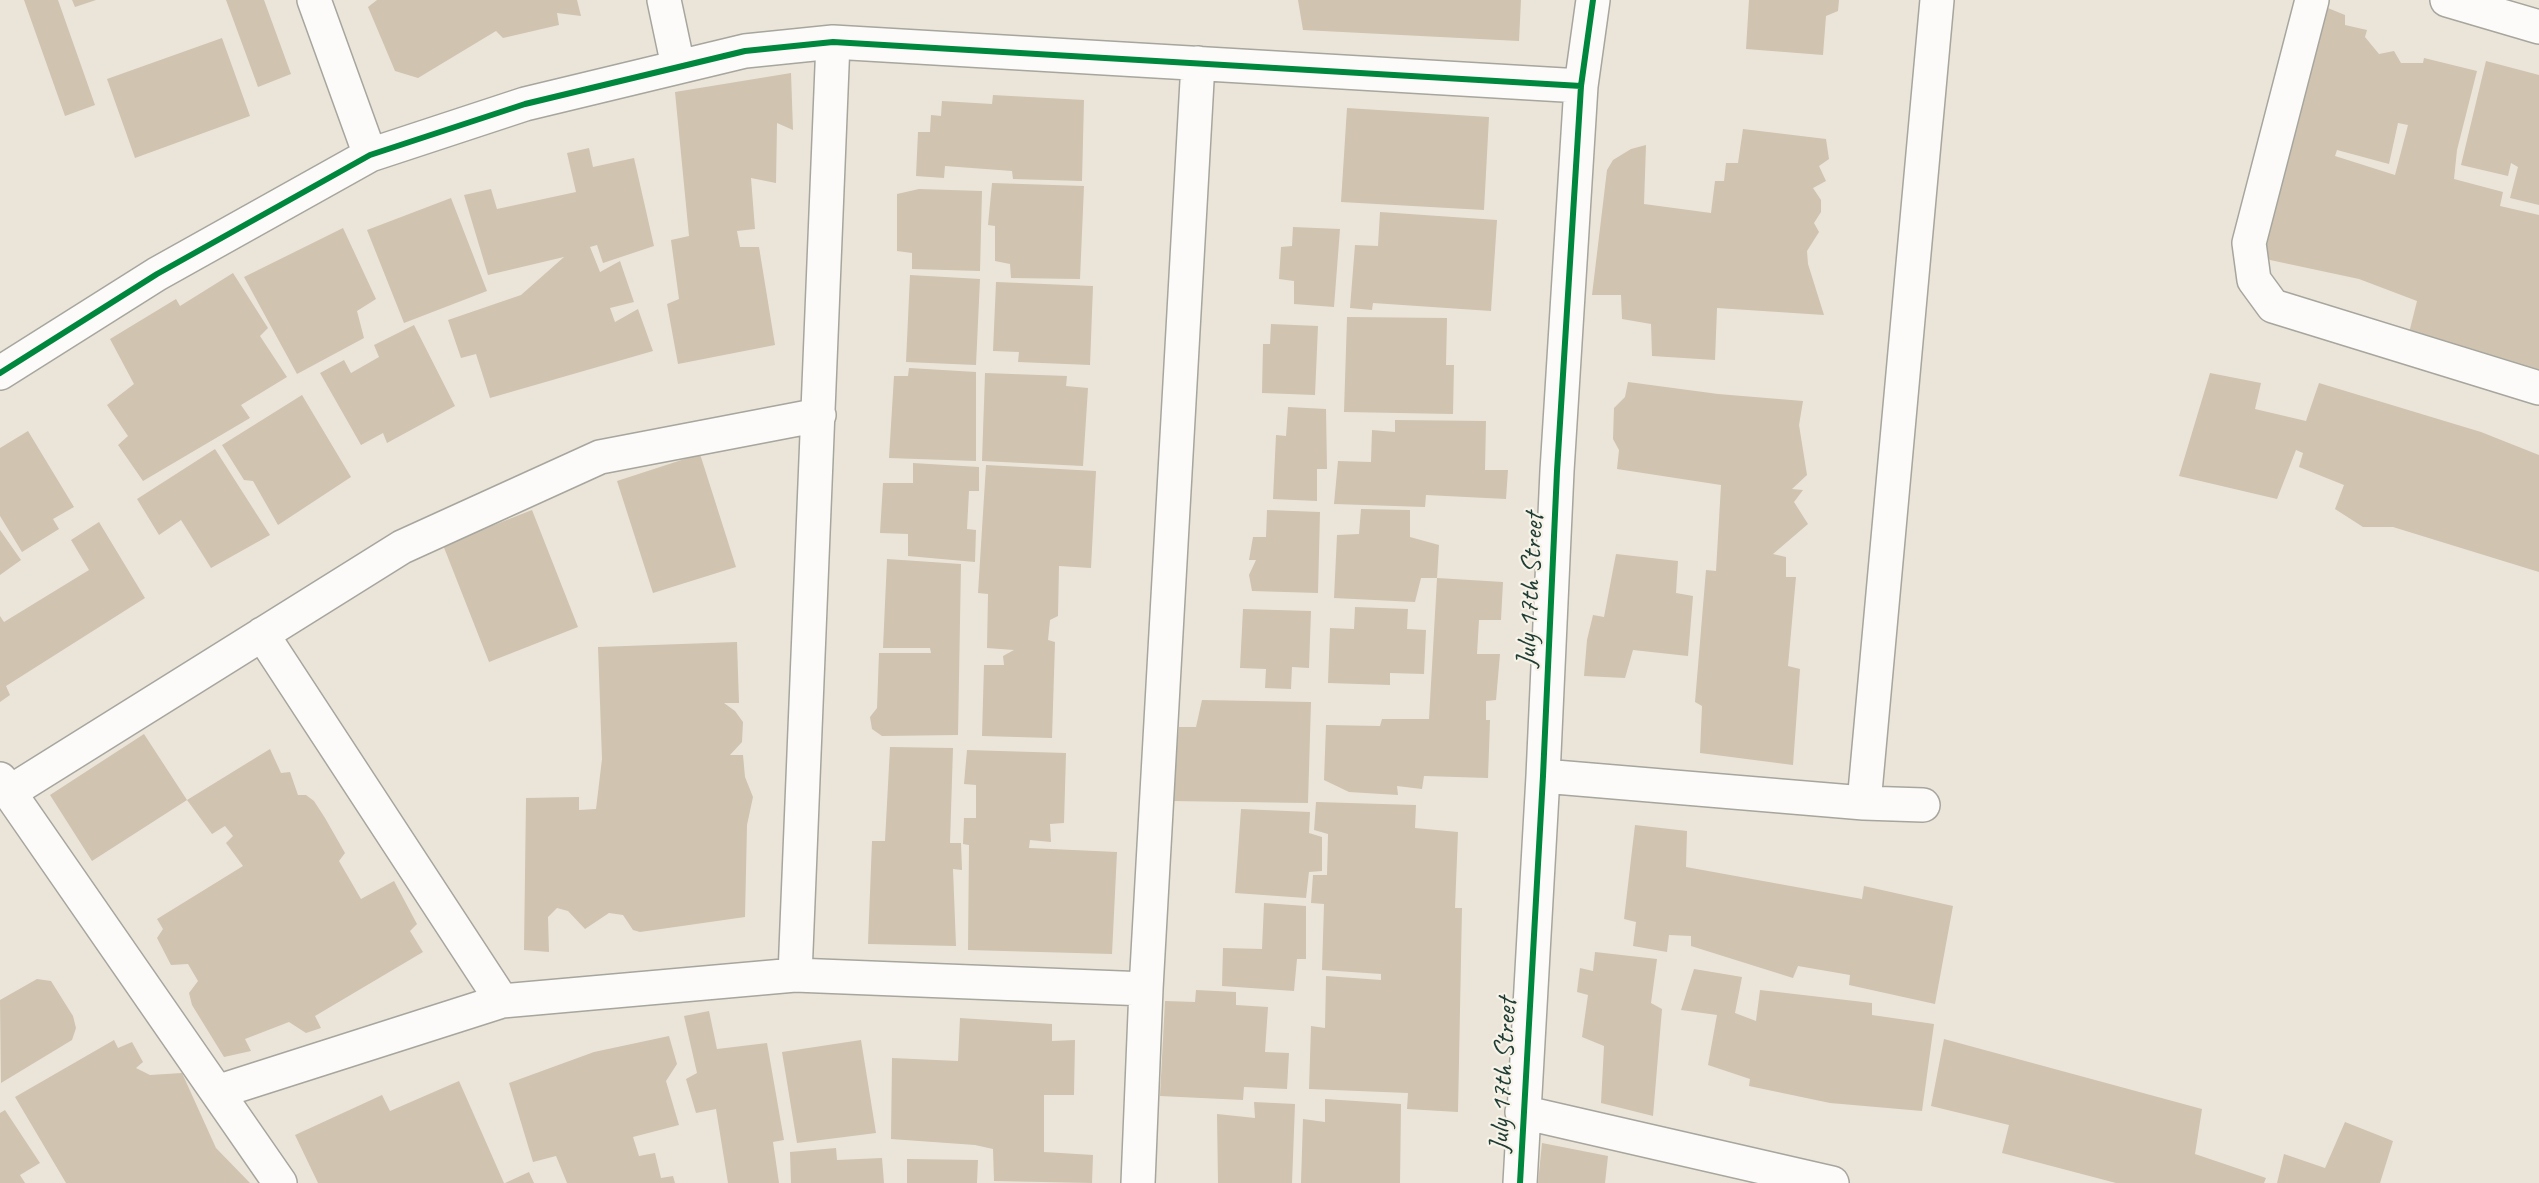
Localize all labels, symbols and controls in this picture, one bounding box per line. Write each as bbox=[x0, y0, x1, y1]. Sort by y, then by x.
street label: July 17th Street bbox=[1510, 512, 1552, 668]
street label: July 17th Street bbox=[1483, 997, 1525, 1153]

